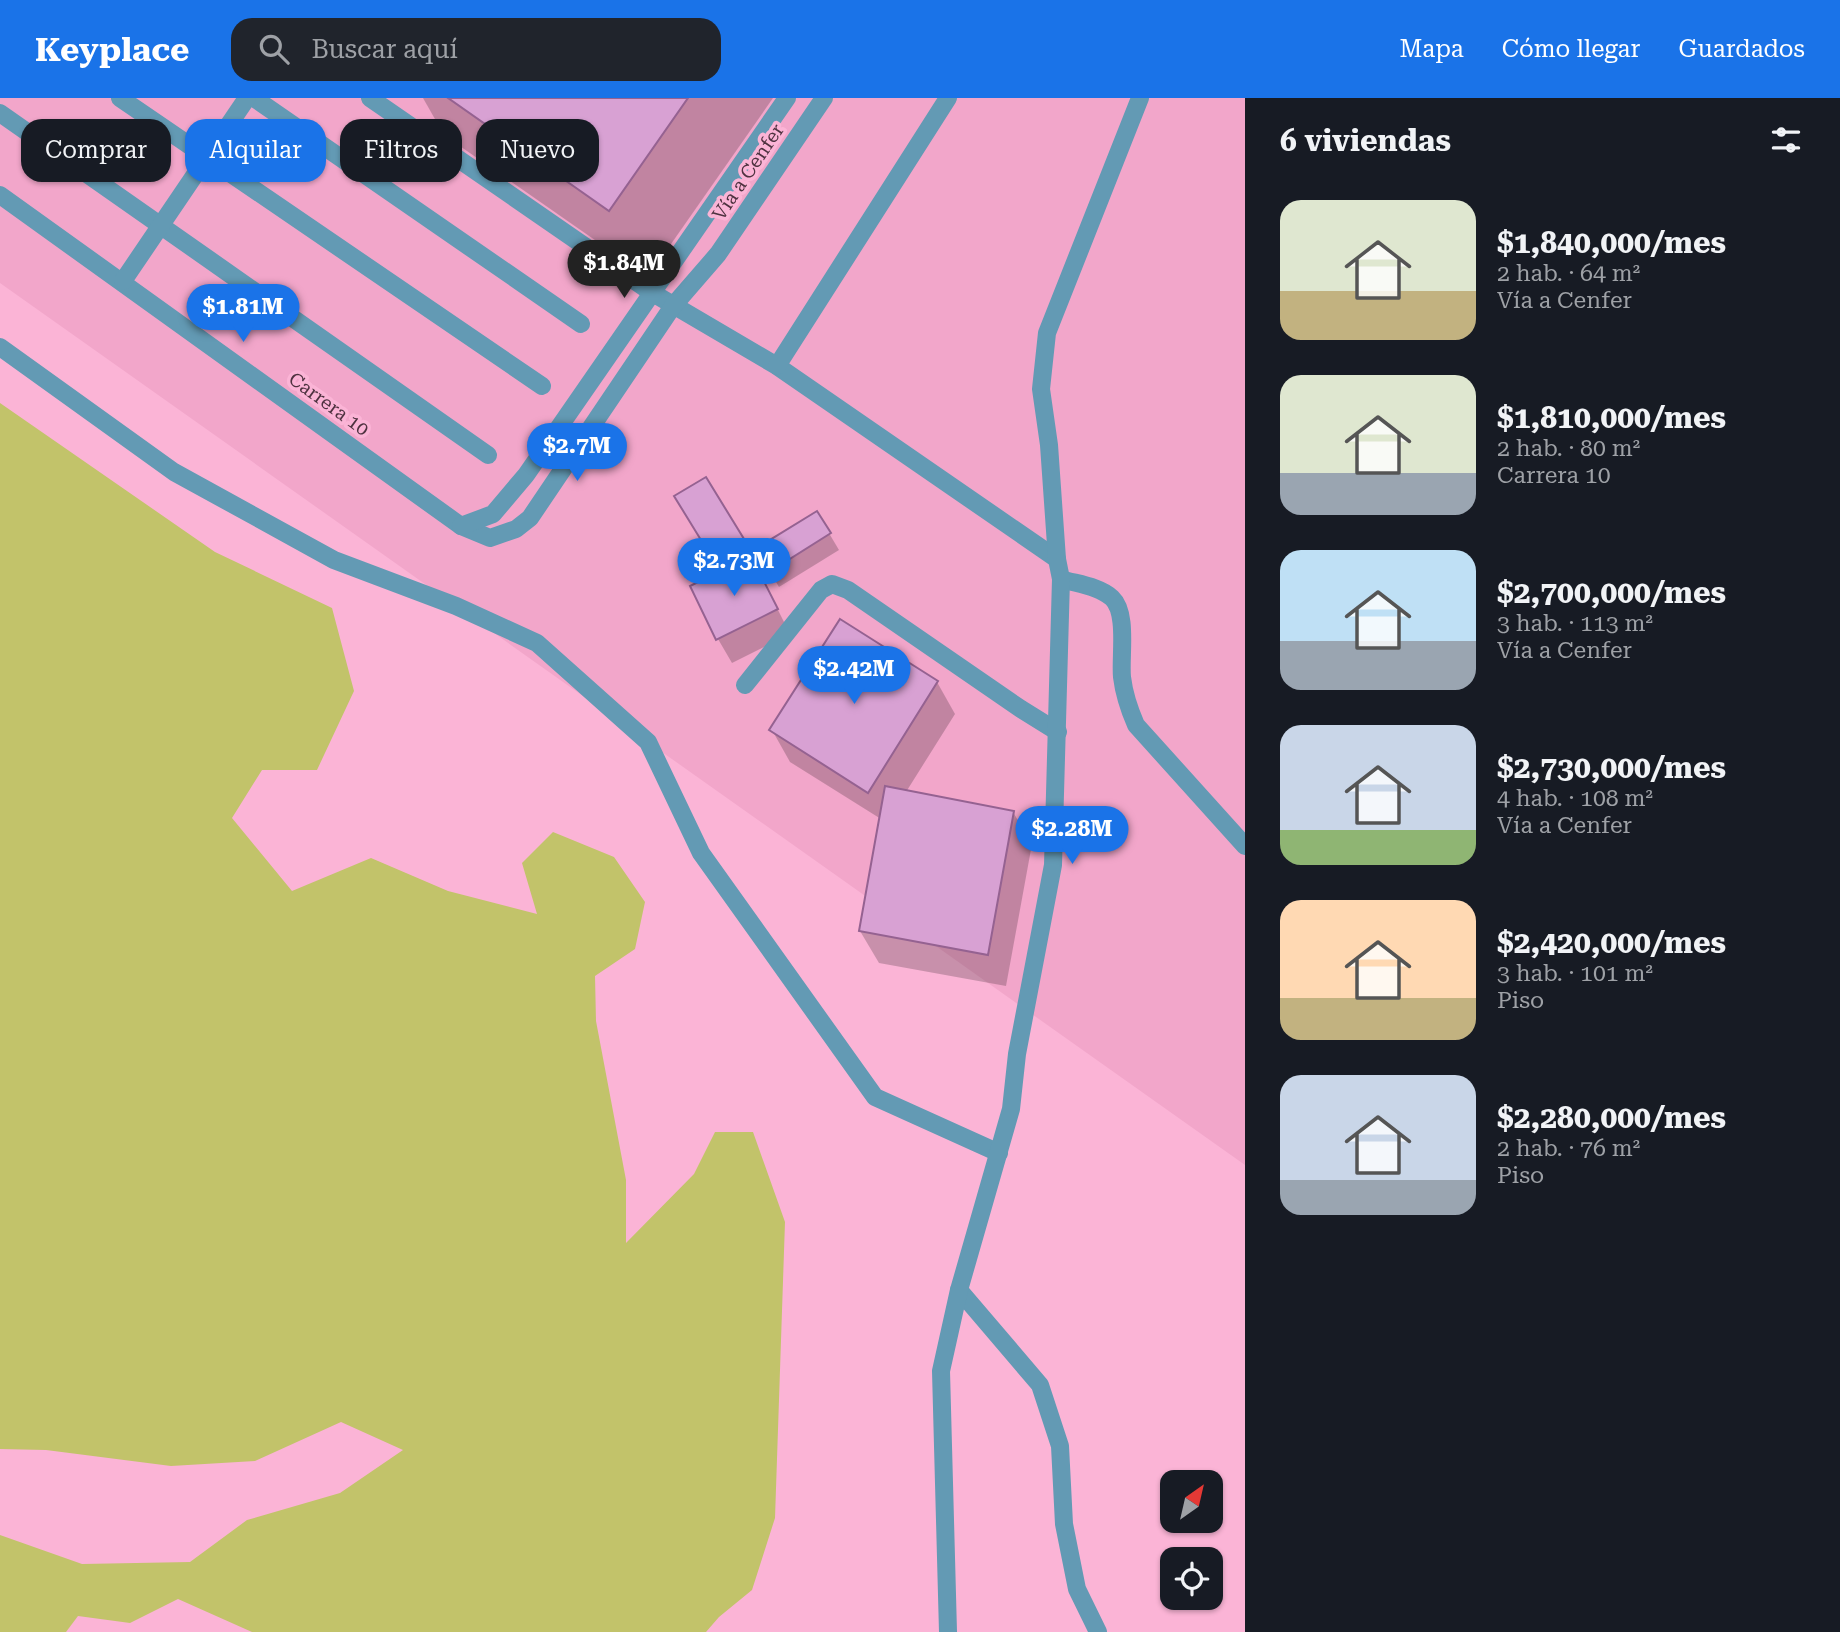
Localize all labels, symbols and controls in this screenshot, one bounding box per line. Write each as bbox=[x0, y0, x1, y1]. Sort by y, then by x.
search box bbox=[231, 18, 721, 81]
text: Keyplace bbox=[35, 30, 189, 69]
icon: search bbox=[255, 30, 293, 68]
text: Buscar aquí bbox=[311, 34, 458, 64]
text: Mapa bbox=[1400, 35, 1464, 63]
text: Cómo llegar bbox=[1502, 35, 1640, 63]
text: Guardados bbox=[1678, 35, 1805, 63]
chip: Comprar bbox=[21, 119, 171, 182]
chip: Alquilar bbox=[185, 119, 326, 182]
chip: Filtros bbox=[340, 119, 462, 182]
chip: Nuevo bbox=[476, 119, 599, 182]
street label: Vía a Cenfer bbox=[707, 119, 789, 225]
icon: filters bbox=[1767, 121, 1805, 159]
text: 6 viviendas bbox=[1280, 123, 1451, 158]
text: $1,840,000/mes bbox=[1497, 225, 1726, 260]
icon: home bbox=[1336, 228, 1420, 312]
pin: $1.84M bbox=[567, 240, 681, 300]
text: $1.84M bbox=[584, 249, 664, 276]
text: 2 hab. · 64 m² bbox=[1497, 260, 1640, 287]
pin: $1.81M bbox=[186, 285, 300, 344]
text: Vía a Cenfer bbox=[1497, 287, 1632, 314]
text: $1.81M bbox=[203, 293, 283, 320]
street label: Carrera 10 bbox=[284, 367, 374, 441]
text: $1,810,000/mes bbox=[1497, 400, 1726, 435]
icon: home bbox=[1336, 403, 1420, 487]
pin: $2.7M bbox=[528, 424, 626, 483]
text: $2.7M bbox=[543, 432, 611, 459]
text: 2 hab. · 80 m² bbox=[1497, 435, 1640, 462]
text: Carrera 10 bbox=[1497, 462, 1611, 489]
pin: $2.73M bbox=[677, 538, 791, 598]
text: $2.73M bbox=[694, 547, 774, 574]
text: $2,700,000/mes bbox=[1497, 575, 1726, 610]
icon: home bbox=[1336, 578, 1420, 662]
text: 3 hab. · 113 m² bbox=[1497, 610, 1653, 637]
text: Vía a Cenfer bbox=[1497, 637, 1632, 664]
pin: $2.42M bbox=[797, 646, 911, 706]
text: $2.42M bbox=[814, 655, 894, 682]
text: $2,730,000/mes bbox=[1497, 750, 1726, 785]
icon: home bbox=[1336, 753, 1420, 837]
text: 4 hab. · 108 m² bbox=[1497, 785, 1653, 812]
pin: $2.28M bbox=[1015, 806, 1129, 866]
text: Vía a Cenfer bbox=[1497, 812, 1632, 839]
text: $2.28M bbox=[1032, 815, 1112, 842]
text: $2,420,000/mes bbox=[1497, 925, 1726, 960]
icon: home bbox=[1336, 928, 1420, 1012]
text: 3 hab. · 101 m² bbox=[1497, 960, 1653, 987]
text: Piso bbox=[1497, 987, 1544, 1014]
text: $2,280,000/mes bbox=[1497, 1100, 1726, 1135]
icon: home bbox=[1336, 1103, 1420, 1187]
text: 2 hab. · 76 m² bbox=[1497, 1135, 1640, 1162]
text: Piso bbox=[1497, 1162, 1544, 1189]
north arrow bbox=[1160, 1470, 1223, 1533]
map controls bbox=[1160, 1470, 1223, 1610]
button: locate bbox=[1160, 1547, 1223, 1610]

